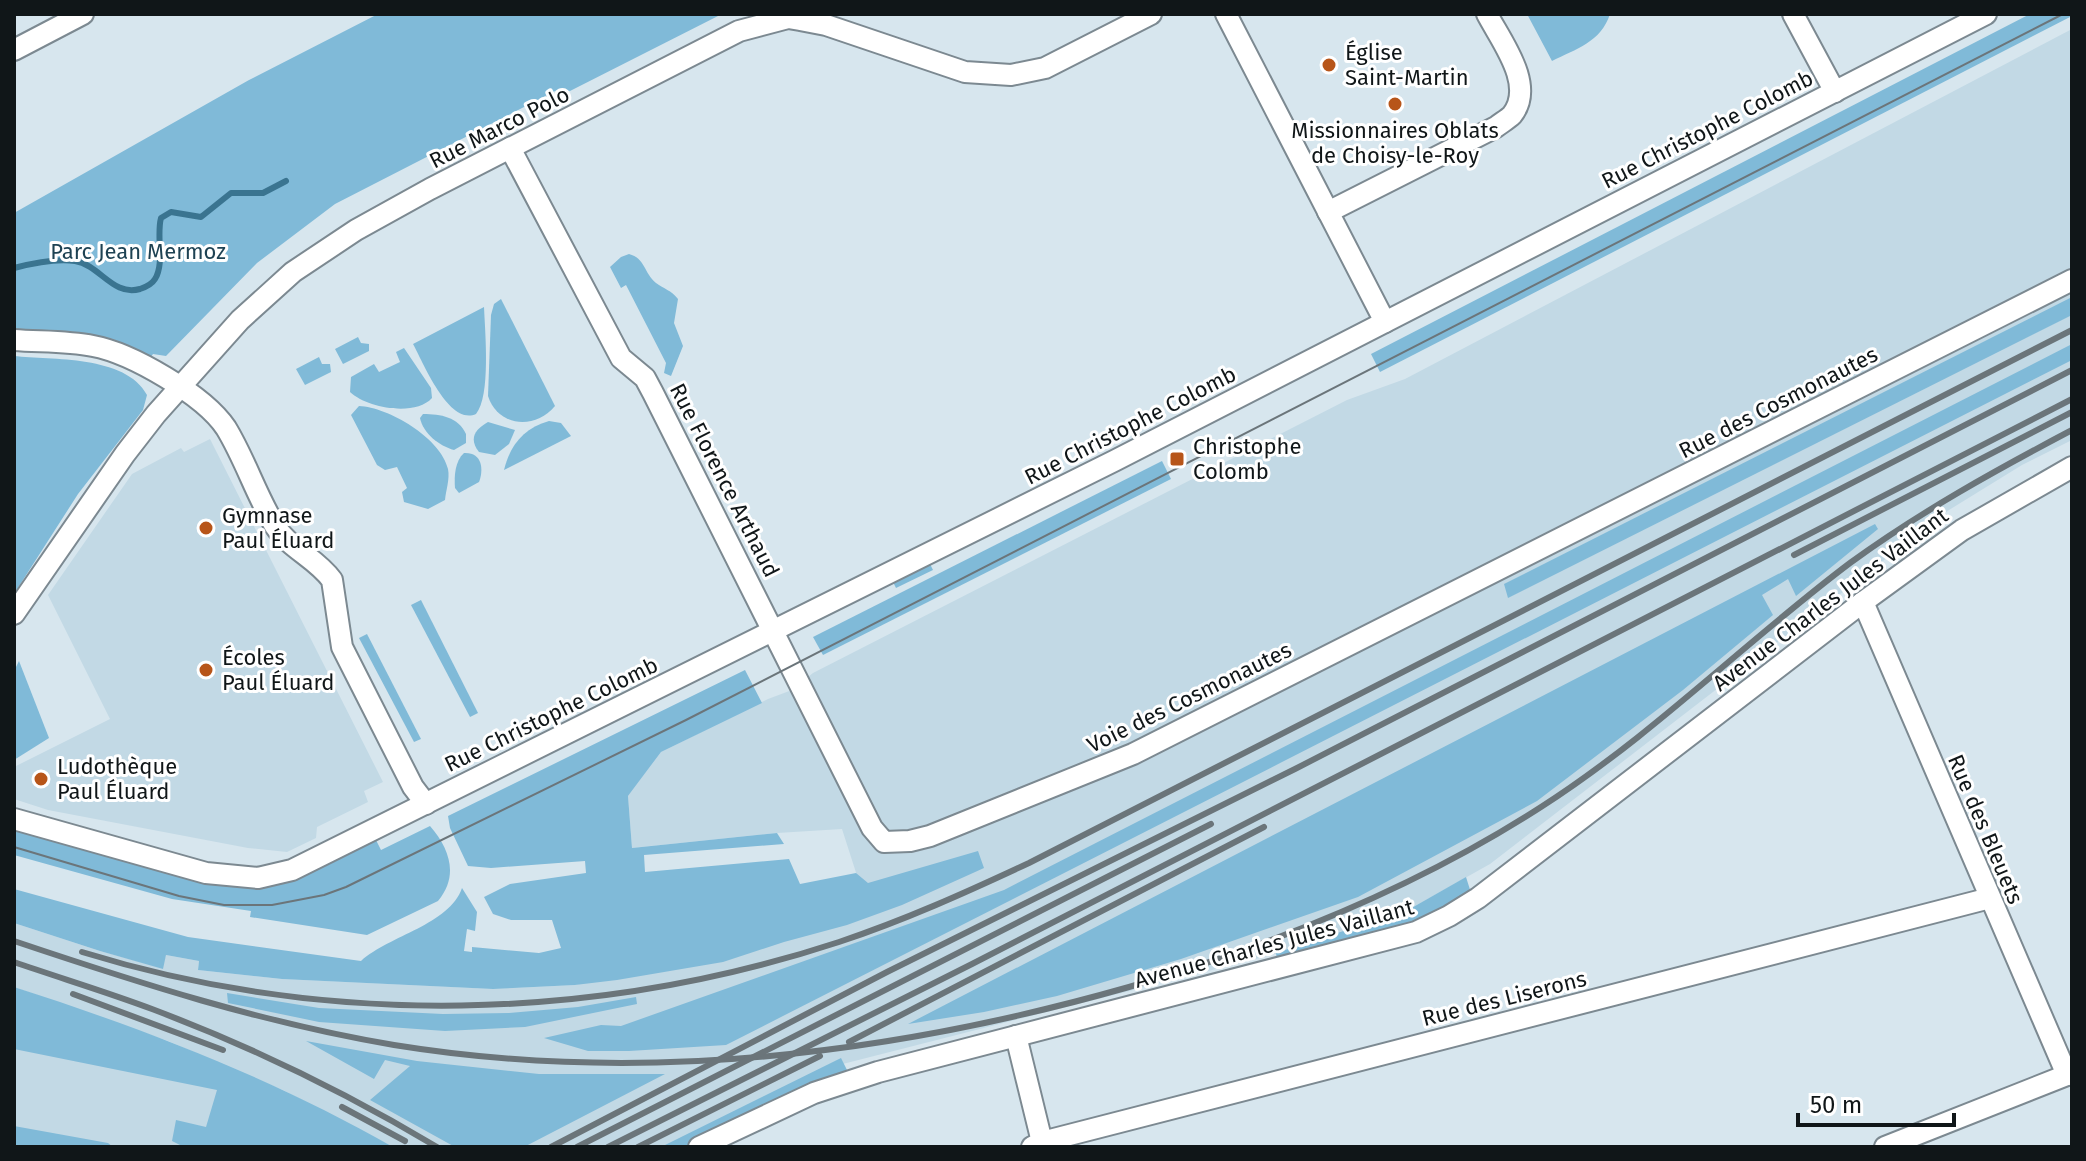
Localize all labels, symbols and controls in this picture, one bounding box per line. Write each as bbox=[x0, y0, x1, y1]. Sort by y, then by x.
place label: Église Saint-Martin bbox=[1345, 39, 1469, 91]
marker: Église Saint-Martin bbox=[1320, 56, 1338, 74]
street label: Rue Christophe Colomb bbox=[1597, 64, 1818, 195]
street label: Rue Marco Polo bbox=[425, 81, 574, 174]
marker: Missionnaires Oblats de Choisy-le-Roy bbox=[1386, 95, 1404, 113]
place label: Missionnaires Oblats de Choisy-le-Roy bbox=[1291, 117, 1499, 169]
park label: Parc Jean Mermoz bbox=[50, 238, 226, 265]
street label: Rue des Cosmonautes bbox=[1674, 341, 1882, 464]
street label: Rue Christophe Colomb bbox=[1020, 360, 1241, 491]
street label: Rue Florence Arthaud bbox=[664, 379, 785, 582]
place label: Christophe Colomb bbox=[1193, 433, 1301, 485]
marker: Christophe Colomb bbox=[1168, 450, 1186, 468]
place label: Gymnase Paul Éluard bbox=[222, 502, 334, 554]
street label: Avenue Charles Jules Vaillant bbox=[1707, 502, 1953, 697]
marker: Gymnase Paul Éluard bbox=[197, 519, 215, 537]
street label: Voie des Cosmonautes bbox=[1083, 636, 1296, 759]
place label: Écoles Paul Éluard bbox=[222, 644, 334, 696]
street label: Rue Christophe Colomb bbox=[440, 651, 662, 778]
marker: Écoles Paul Éluard bbox=[197, 661, 215, 679]
street label: Rue des Bleuets bbox=[1942, 750, 2029, 908]
place label: Ludothèque Paul Éluard bbox=[57, 753, 177, 805]
marker: Ludothèque Paul Éluard bbox=[32, 770, 50, 788]
street label: Avenue Charles Jules Vaillant bbox=[1132, 893, 1417, 994]
street label: Rue des Liserons bbox=[1419, 965, 1589, 1032]
scale bar bbox=[1798, 1077, 1954, 1127]
text: 50 m bbox=[1810, 1091, 1862, 1119]

